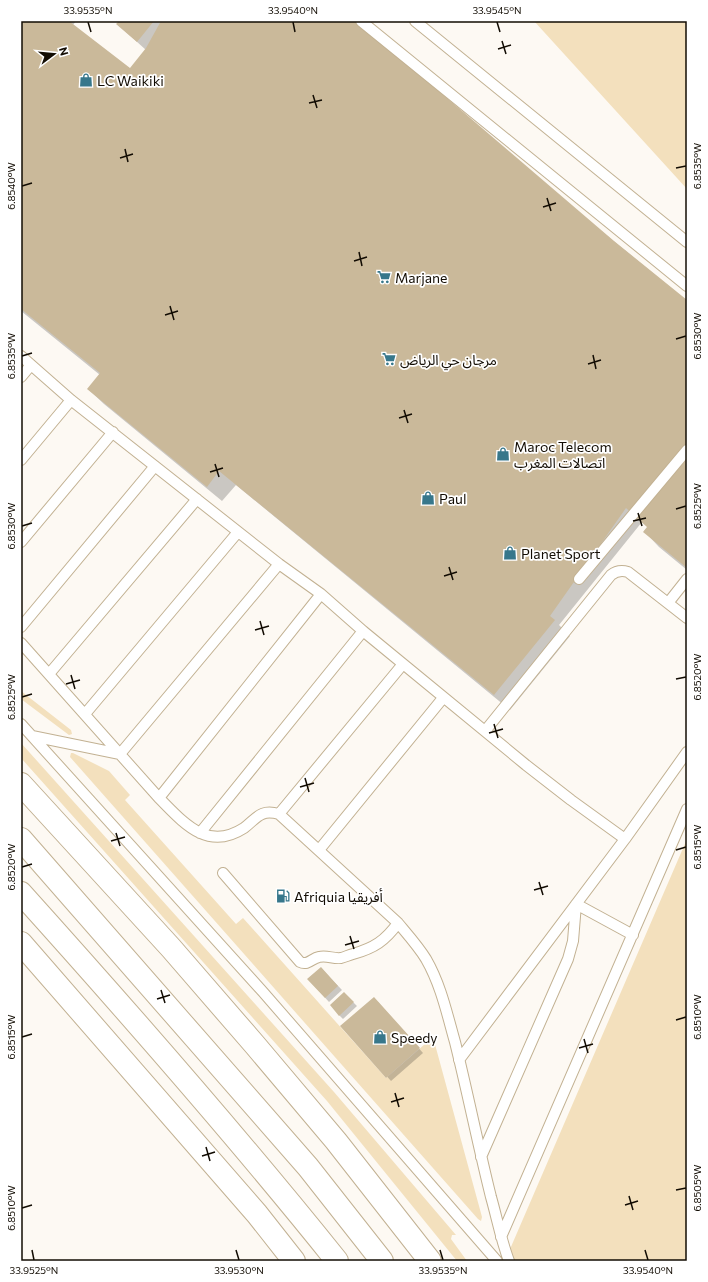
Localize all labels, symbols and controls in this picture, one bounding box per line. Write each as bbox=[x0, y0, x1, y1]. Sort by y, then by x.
text: 33.9535°N bbox=[64, 4, 112, 16]
text: 33.9540°N bbox=[268, 4, 318, 16]
text: 33.9545°N bbox=[472, 4, 522, 16]
north arrow bbox=[34, 34, 74, 74]
text: N bbox=[57, 45, 71, 57]
shop icon: LC Waikiki bbox=[78, 72, 94, 88]
place label: LC Waikiki bbox=[97, 72, 164, 89]
text: 6.8535°W bbox=[691, 143, 703, 189]
text: 6.8540°W bbox=[5, 162, 17, 210]
supermarket icon: Marjane bbox=[376, 269, 392, 285]
place label: Marjane bbox=[395, 269, 447, 286]
text: 6.8530°W bbox=[691, 312, 703, 360]
text: 6.8535°W bbox=[5, 333, 17, 379]
supermarket icon: مرجان حي الرياض bbox=[381, 351, 397, 367]
place label: مرجان حي الرياض bbox=[400, 351, 497, 371]
place label: Maroc Telecom اتصالات المغرب bbox=[514, 438, 612, 472]
shop icon: Maroc Telecom اتصالات المغرب bbox=[495, 446, 511, 462]
text: 6.8525°W bbox=[691, 483, 703, 529]
shop icon: Paul bbox=[420, 490, 436, 506]
place label: Paul bbox=[439, 490, 466, 507]
text: 6.8530°W bbox=[5, 502, 17, 550]
shop icon: Planet Sport bbox=[502, 545, 518, 561]
place label: Planet Sport bbox=[521, 545, 601, 562]
text: 6.8520°W bbox=[691, 654, 703, 700]
text: 6.8525°W bbox=[5, 674, 17, 720]
text: 6.8515°W bbox=[691, 825, 703, 869]
text: 6.8520°W bbox=[5, 844, 17, 890]
fuel station icon: Afriquia أفريقيا bbox=[275, 888, 291, 904]
place label: Afriquia أفريقيا bbox=[294, 888, 383, 906]
text: 6.8510°W bbox=[691, 994, 703, 1040]
text: 6.8515°W bbox=[5, 1015, 17, 1059]
shop icon: Speedy bbox=[372, 1029, 388, 1045]
place label: Speedy bbox=[391, 1029, 438, 1046]
text: 6.8505°W bbox=[691, 1164, 703, 1212]
text: 6.8510°W bbox=[5, 1185, 17, 1231]
text: 33.9525°N bbox=[10, 1264, 58, 1276]
text: 33.9530°N bbox=[214, 1264, 264, 1276]
text: 33.9535°N bbox=[419, 1264, 467, 1276]
text: 33.9540°N bbox=[623, 1264, 673, 1276]

